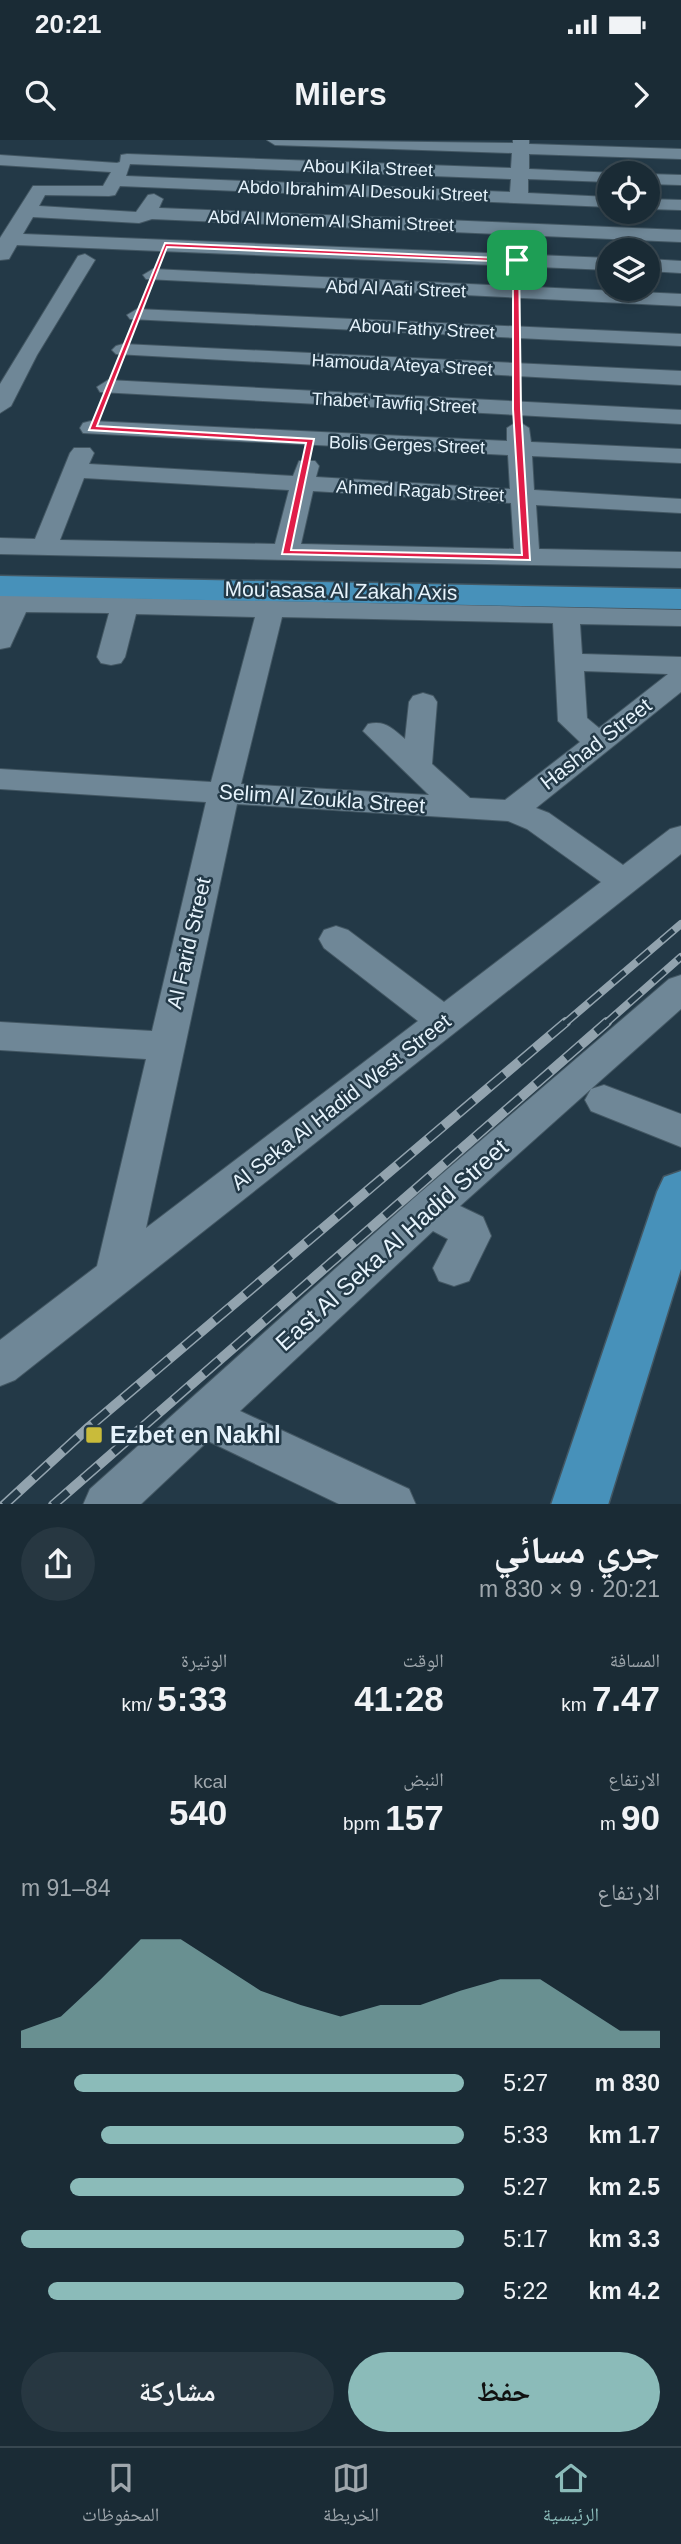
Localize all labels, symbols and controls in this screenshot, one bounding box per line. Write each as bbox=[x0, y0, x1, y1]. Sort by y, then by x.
text: 20:21 bbox=[35, 9, 102, 39]
icon: search bbox=[21, 76, 59, 114]
text: Milers bbox=[294, 76, 387, 112]
icon: forward bbox=[622, 76, 660, 114]
street label: Abou Kila Street bbox=[303, 156, 433, 180]
map controls bbox=[597, 161, 660, 301]
button: locate bbox=[597, 161, 660, 224]
street label: Abdo Ibrahim Al Desouki Street bbox=[238, 177, 488, 205]
street label: Abd Al Monem Al Shami Street bbox=[208, 207, 454, 235]
pin bbox=[487, 230, 547, 290]
button: layers bbox=[597, 238, 660, 301]
icon: arrive bbox=[498, 241, 536, 279]
street label: Abd Al Aati Street bbox=[326, 277, 466, 301]
street label: Abou Fathy Street bbox=[349, 315, 495, 343]
street label: Hamouda Ateya Street bbox=[311, 350, 493, 380]
street label: Thabet Tawfiq Street bbox=[311, 389, 477, 417]
street label: Bolis Gerges Street bbox=[329, 432, 485, 458]
street label: Ahmed Ragab Street bbox=[336, 477, 504, 505]
street label: Mou'asasa Al Zakah Axis bbox=[224, 577, 458, 604]
street label: Hashad Street bbox=[536, 693, 656, 794]
street label: Selim Al Zoukla Street bbox=[218, 780, 426, 817]
street label: Al Farid Street bbox=[162, 875, 215, 1011]
street label: Al Seka Al Hadid West Street bbox=[227, 1009, 455, 1194]
street label: East Al Seka Al Hadid Street bbox=[270, 1133, 513, 1356]
place label: Ezbet en Nakhl bbox=[110, 1421, 281, 1448]
marker: Ezbet en Nakhl bbox=[84, 1425, 104, 1445]
button: share bbox=[21, 1527, 95, 1601]
text: جري مسائي bbox=[494, 1529, 660, 1571]
text: 20:21 · 9 × 830 m bbox=[479, 1576, 660, 1602]
text: الوتيرة bbox=[181, 1650, 227, 1671]
text: الوقت bbox=[403, 1650, 444, 1671]
text: المسافة bbox=[610, 1650, 660, 1671]
text: 5:33 bbox=[157, 1679, 227, 1718]
text: 41:28 bbox=[354, 1679, 444, 1718]
text: 7.47 bbox=[592, 1679, 660, 1718]
text: /km bbox=[121, 1694, 157, 1715]
text: km bbox=[561, 1694, 592, 1715]
text: النبض bbox=[403, 1769, 444, 1790]
text: الارتفاع bbox=[608, 1769, 660, 1790]
text: kcal bbox=[194, 1771, 227, 1792]
text: 540 bbox=[169, 1793, 227, 1832]
text: 157 bbox=[385, 1798, 444, 1837]
text: 90 bbox=[621, 1798, 660, 1837]
text: bpm bbox=[343, 1813, 385, 1834]
text: m bbox=[600, 1813, 621, 1834]
text: 84–91 m bbox=[21, 1875, 111, 1901]
text: الارتفاع bbox=[597, 1879, 660, 1905]
text: 5:27 bbox=[503, 2070, 548, 2096]
text: 830 m bbox=[595, 2070, 660, 2096]
text: 5:33 bbox=[503, 2122, 548, 2148]
text: 1.7 km bbox=[588, 2122, 660, 2148]
text: 5:27 bbox=[503, 2174, 548, 2200]
text: 2.5 km bbox=[588, 2174, 660, 2200]
text: 5:17 bbox=[503, 2226, 548, 2252]
text: 3.3 km bbox=[588, 2226, 660, 2252]
text: 5:22 bbox=[503, 2278, 548, 2304]
text: 4.2 km bbox=[588, 2278, 660, 2304]
button: مشاركة bbox=[21, 2352, 334, 2432]
button: حفظ bbox=[348, 2352, 660, 2432]
tab: المحفوظات bbox=[82, 2459, 159, 2533]
tab: الخريطة bbox=[323, 2459, 379, 2533]
tab: الرئيسية bbox=[543, 2459, 599, 2533]

